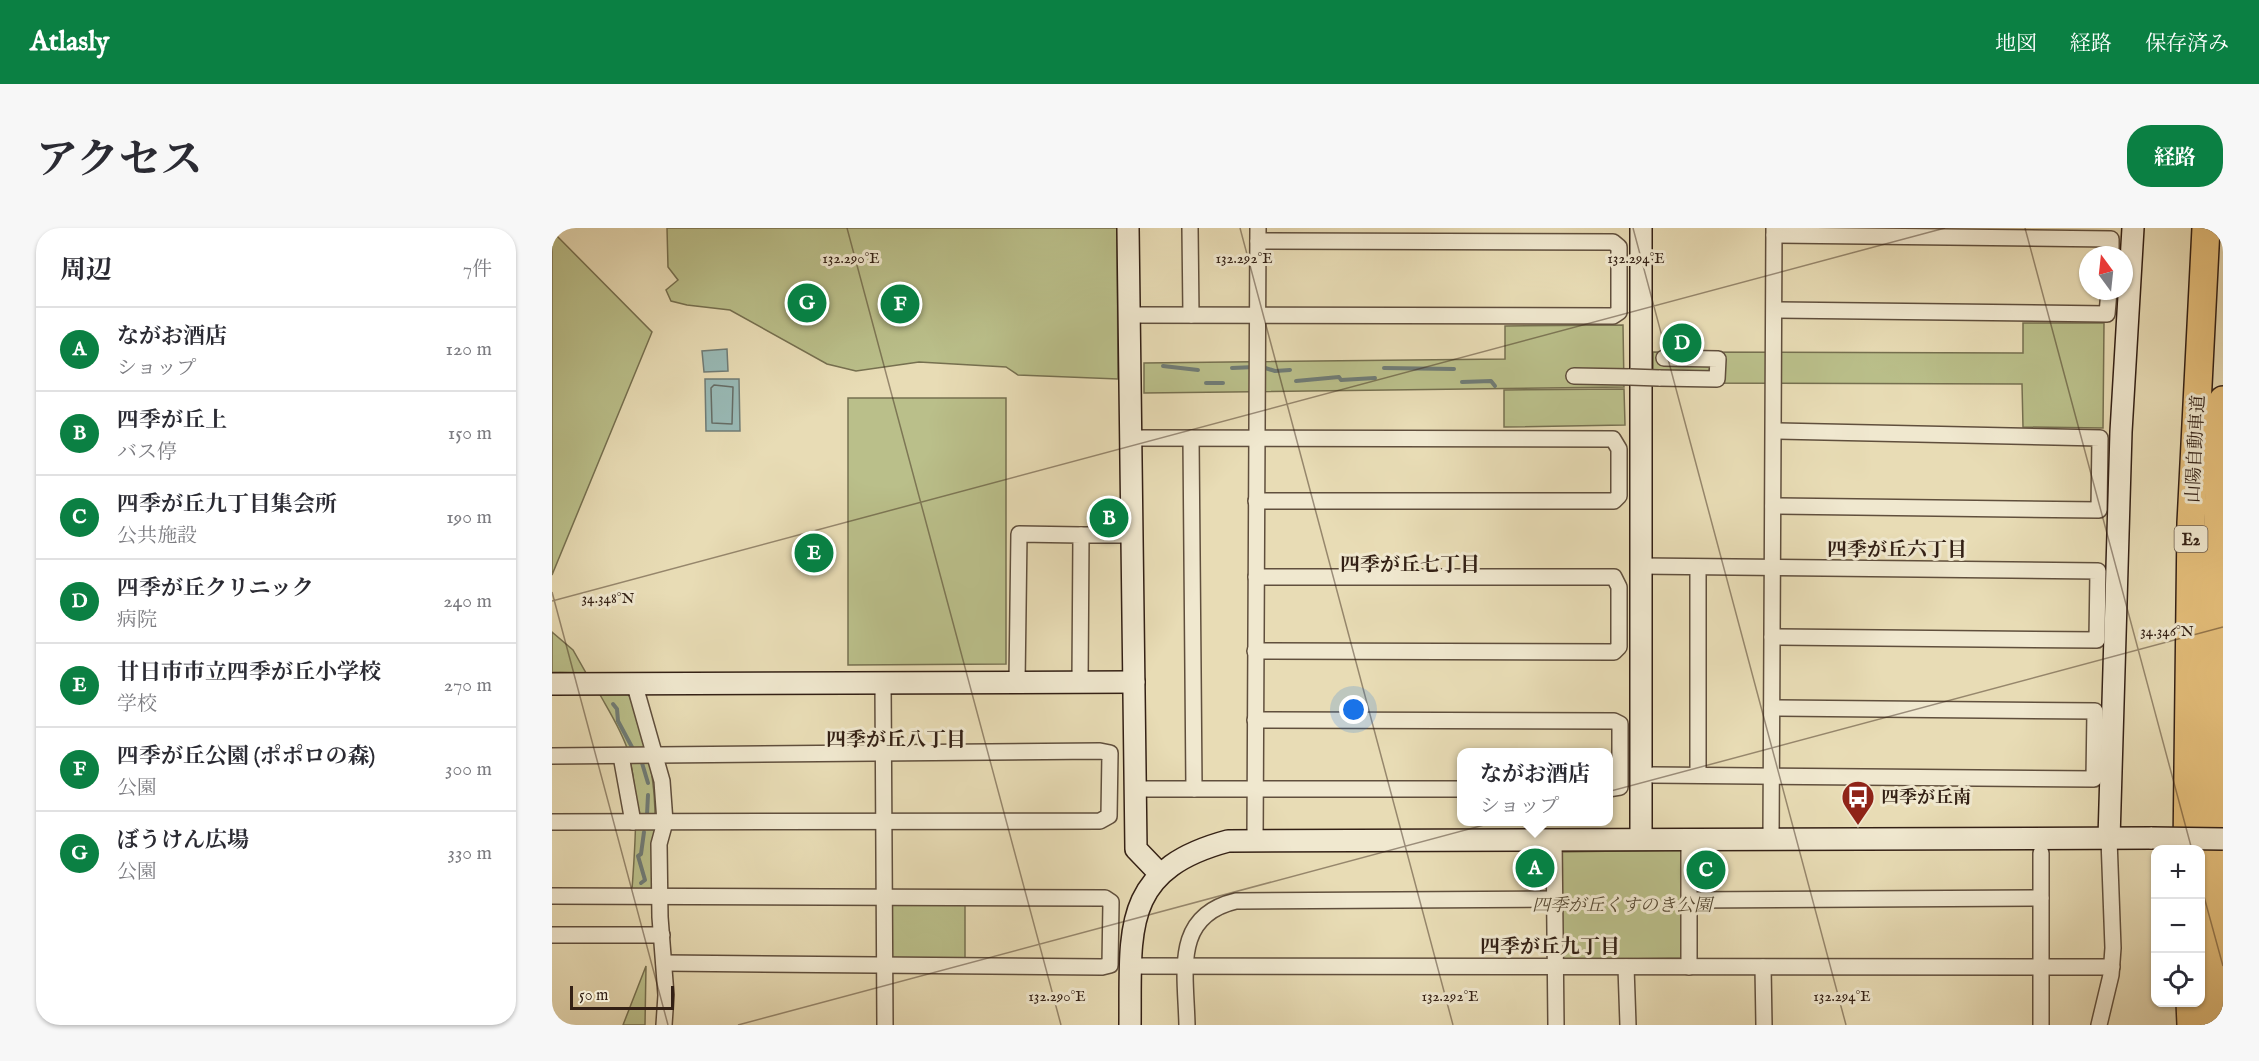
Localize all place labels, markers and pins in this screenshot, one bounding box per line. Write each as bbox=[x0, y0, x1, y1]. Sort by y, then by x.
pin: G bbox=[788, 280, 826, 326]
pin: F bbox=[880, 282, 920, 326]
pin: D bbox=[1662, 320, 1702, 366]
pin: B bbox=[1090, 496, 1128, 540]
pin: E bbox=[794, 530, 834, 576]
bus stop icon: 四季が丘南 bbox=[1840, 779, 1876, 826]
place label: 四季が丘南 bbox=[1881, 787, 1971, 810]
pin: A bbox=[1516, 846, 1554, 890]
pin: C bbox=[1686, 848, 1726, 892]

